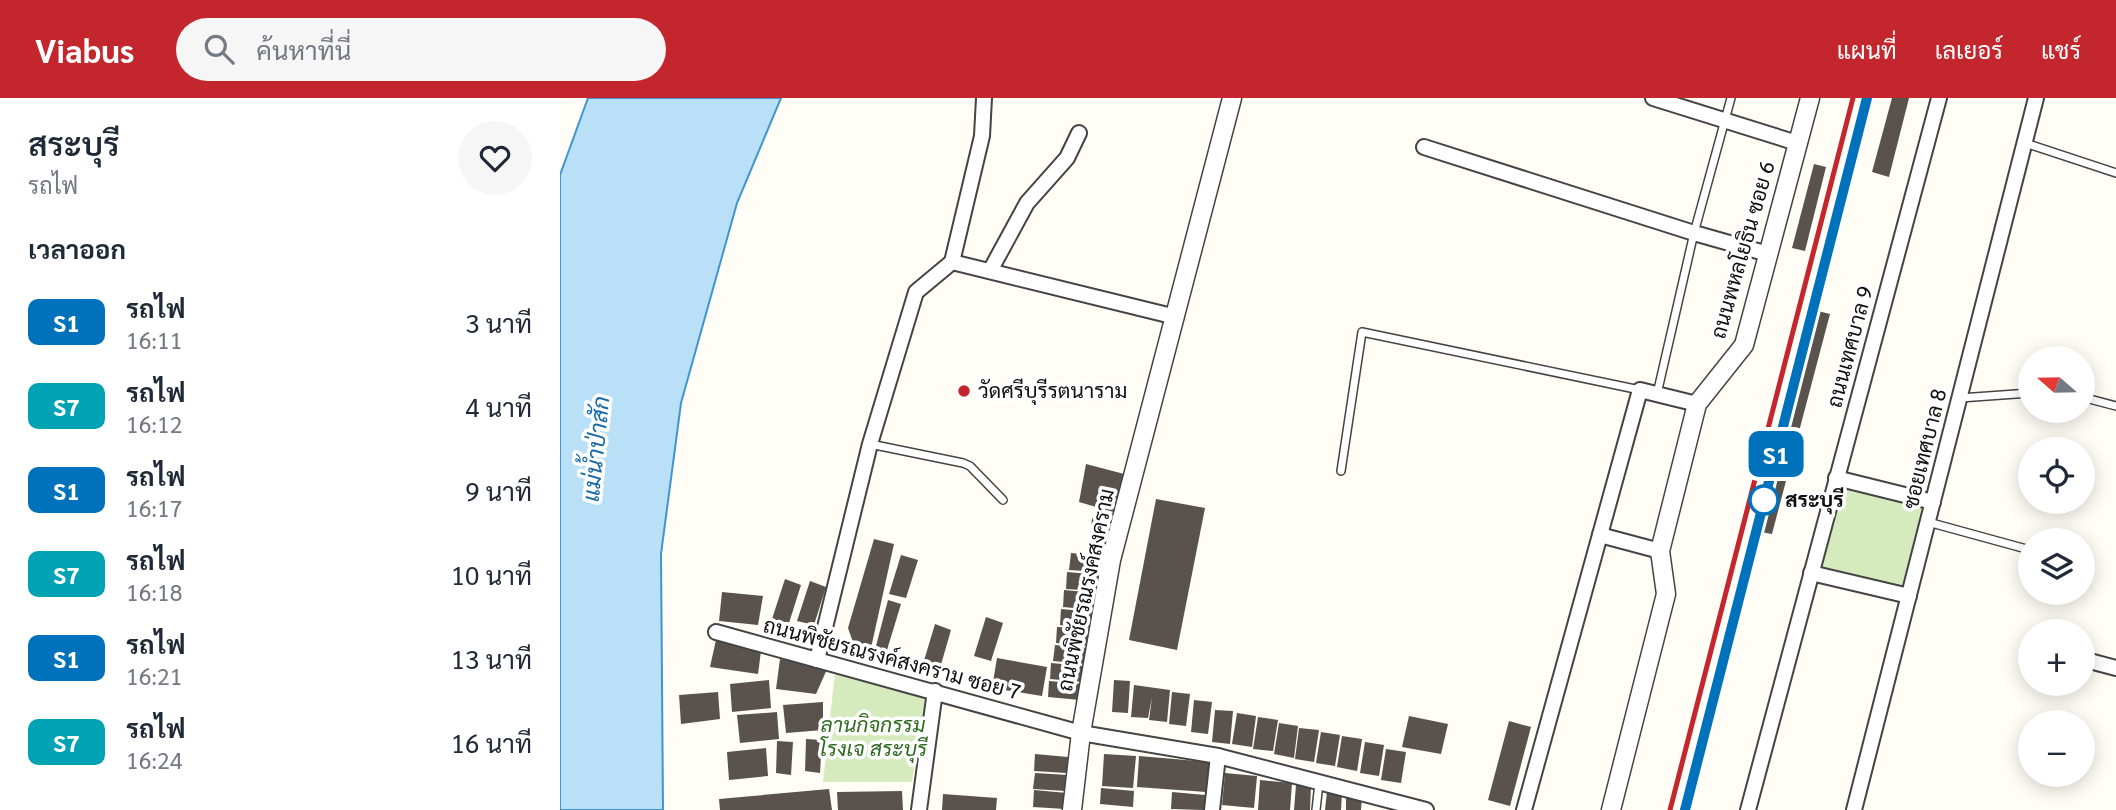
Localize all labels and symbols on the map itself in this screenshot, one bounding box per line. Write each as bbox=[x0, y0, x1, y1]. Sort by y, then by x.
street label: ถนนพหลโยธิน ซอย 6 bbox=[1703, 158, 1780, 341]
street label: ถนนเทศบาล 9 bbox=[1819, 283, 1878, 410]
north arrow bbox=[2018, 346, 2095, 424]
place label: วัดศรีบุรีรตนาราม bbox=[978, 376, 1127, 405]
marker: วัดศรีบุรีรตนาราม bbox=[956, 383, 972, 399]
street label: ซอยเทศบาล 8 bbox=[1896, 386, 1951, 511]
water label: แม่น้ำป่าสัก bbox=[571, 394, 614, 503]
line badge: S1 bbox=[1744, 431, 1808, 477]
marker: สระบุรี bbox=[1749, 485, 1779, 515]
place label: สระบุรี bbox=[1785, 485, 1844, 515]
street label: ถนนพิชัยรณรงค์สงคราม bbox=[1050, 486, 1119, 693]
street label: ถนนพิชัยรณรงค์สงคราม ซอย 7 bbox=[761, 610, 1024, 705]
park label: ลานกิจกรรม โรงเจ สระบุรี bbox=[819, 710, 929, 763]

